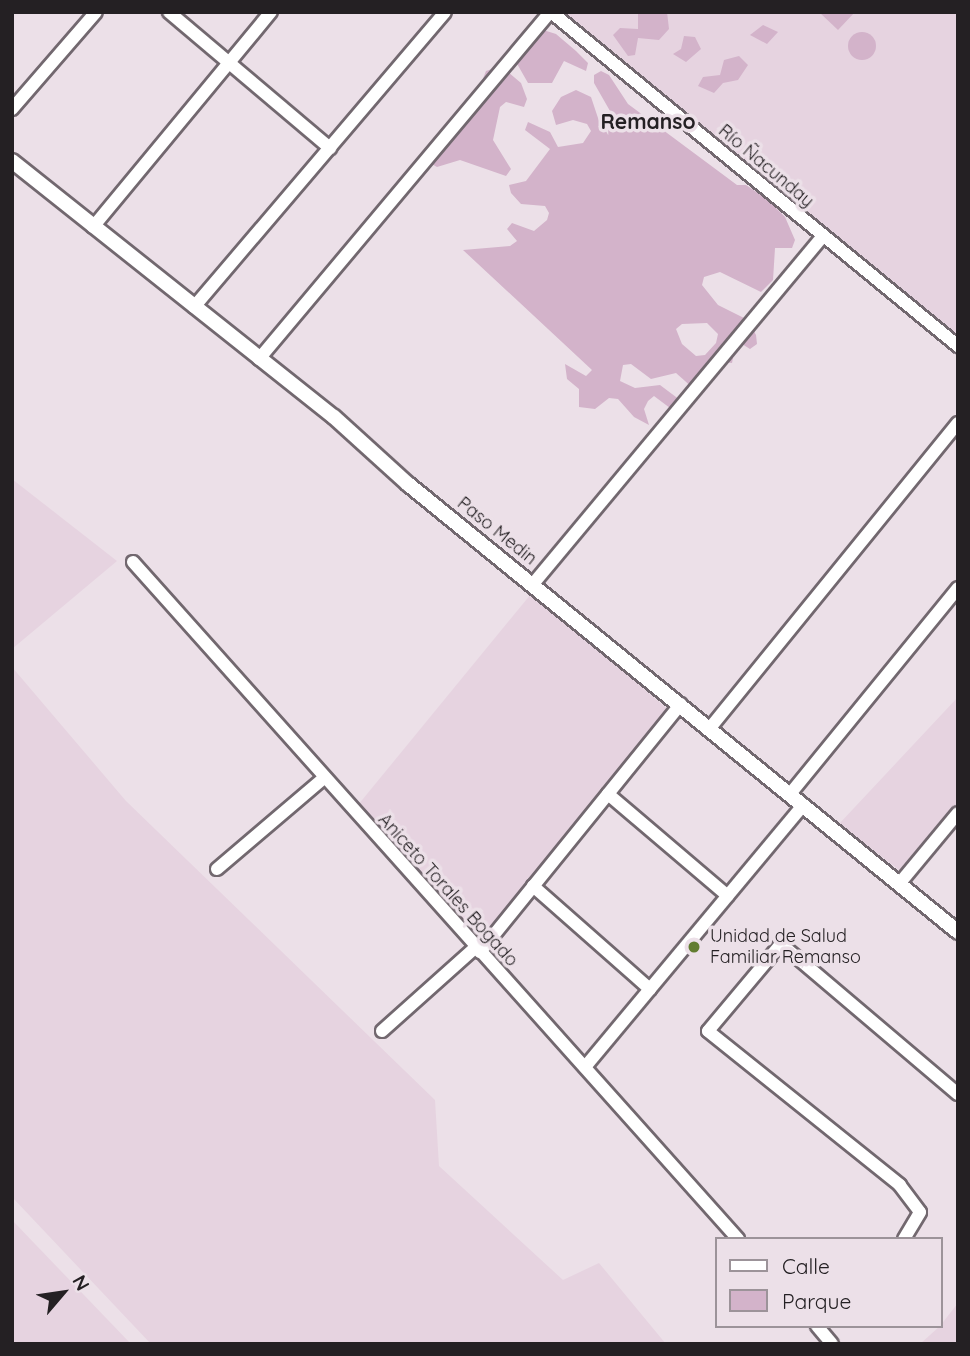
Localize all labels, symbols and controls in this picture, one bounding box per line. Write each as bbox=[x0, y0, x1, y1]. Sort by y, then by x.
district label: Remanso bbox=[600, 108, 696, 134]
street label: Río Ñacunday bbox=[714, 120, 818, 212]
street label: Paso Medin bbox=[453, 492, 541, 570]
street label: Aniceto Torales Bogado bbox=[374, 809, 522, 971]
place label: Unidad de Salud Familiar Remanso bbox=[710, 926, 861, 968]
marker: Unidad de Salud Familiar Remanso bbox=[684, 937, 704, 957]
legend bbox=[715, 1237, 942, 1328]
text: Calle bbox=[782, 1253, 830, 1279]
north arrow bbox=[28, 1258, 98, 1328]
text: N bbox=[67, 1271, 95, 1295]
text: Parque bbox=[782, 1288, 851, 1314]

